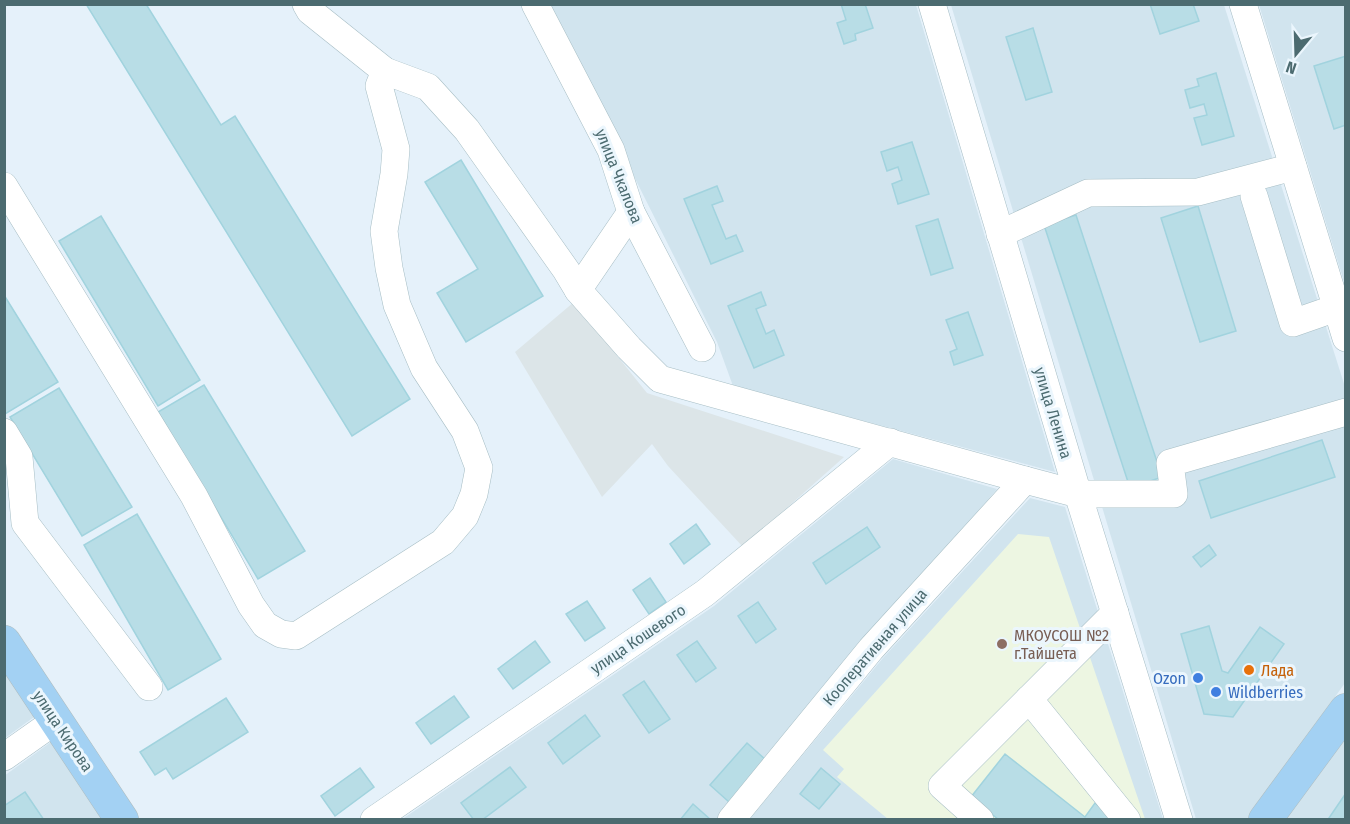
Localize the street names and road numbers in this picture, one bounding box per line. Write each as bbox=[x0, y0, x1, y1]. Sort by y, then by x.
street label: улица Чкалова bbox=[591, 126, 647, 226]
street label: улица Ленина bbox=[1030, 365, 1076, 461]
street label: Кооперативная улица bbox=[819, 585, 931, 709]
street label: улица Кошевого bbox=[587, 600, 689, 678]
street label: улица Кирова bbox=[29, 687, 97, 775]

